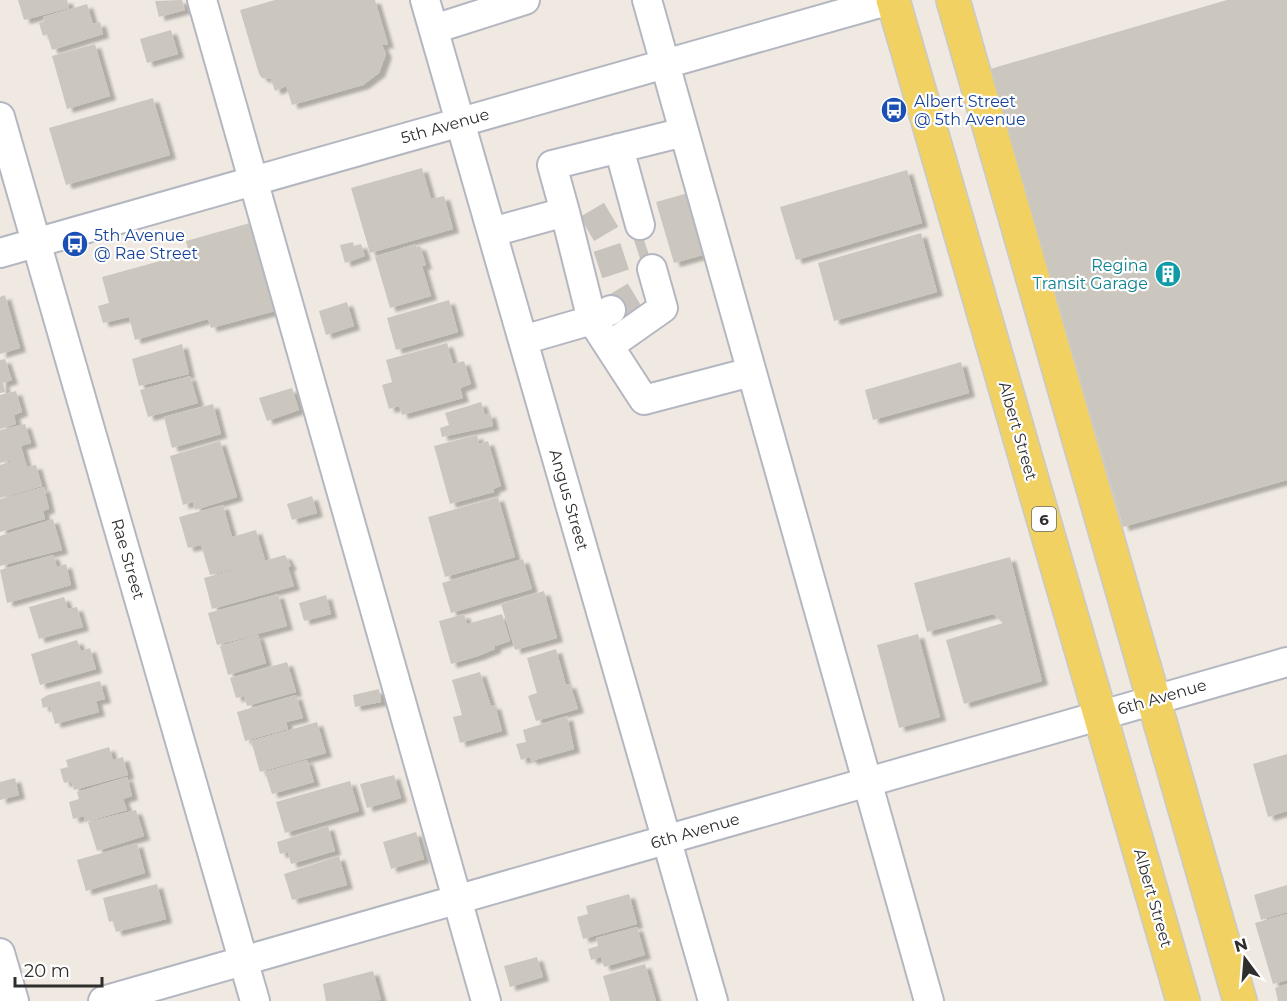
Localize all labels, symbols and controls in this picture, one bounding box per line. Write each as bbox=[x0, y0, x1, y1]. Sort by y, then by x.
place label: Albert Street @ 5th Avenue bbox=[914, 92, 1026, 129]
bus stop icon: Albert Street @ 5th Avenue bbox=[879, 95, 909, 125]
street label: 5th Avenue bbox=[399, 104, 491, 148]
place label: 5th Avenue @ Rae Street bbox=[94, 226, 198, 263]
bus stop icon: 5th Avenue @ Rae Street bbox=[60, 229, 90, 259]
place label: Regina Transit Garage bbox=[1033, 256, 1148, 293]
building icon: Regina Transit Garage bbox=[1153, 259, 1183, 289]
street label: Albert Street bbox=[995, 379, 1041, 483]
street label: Angus Street bbox=[545, 447, 593, 553]
road number: 6 bbox=[1032, 507, 1056, 531]
street label: Rae Street bbox=[107, 516, 149, 602]
street label: 6th Avenue bbox=[1115, 675, 1209, 719]
street label: 6th Avenue bbox=[648, 809, 742, 853]
street label: Albert Street bbox=[1130, 846, 1176, 950]
north arrow bbox=[1215, 929, 1275, 989]
text: N bbox=[1232, 934, 1250, 956]
scale bar bbox=[15, 950, 102, 988]
text: 20 m bbox=[24, 960, 70, 982]

